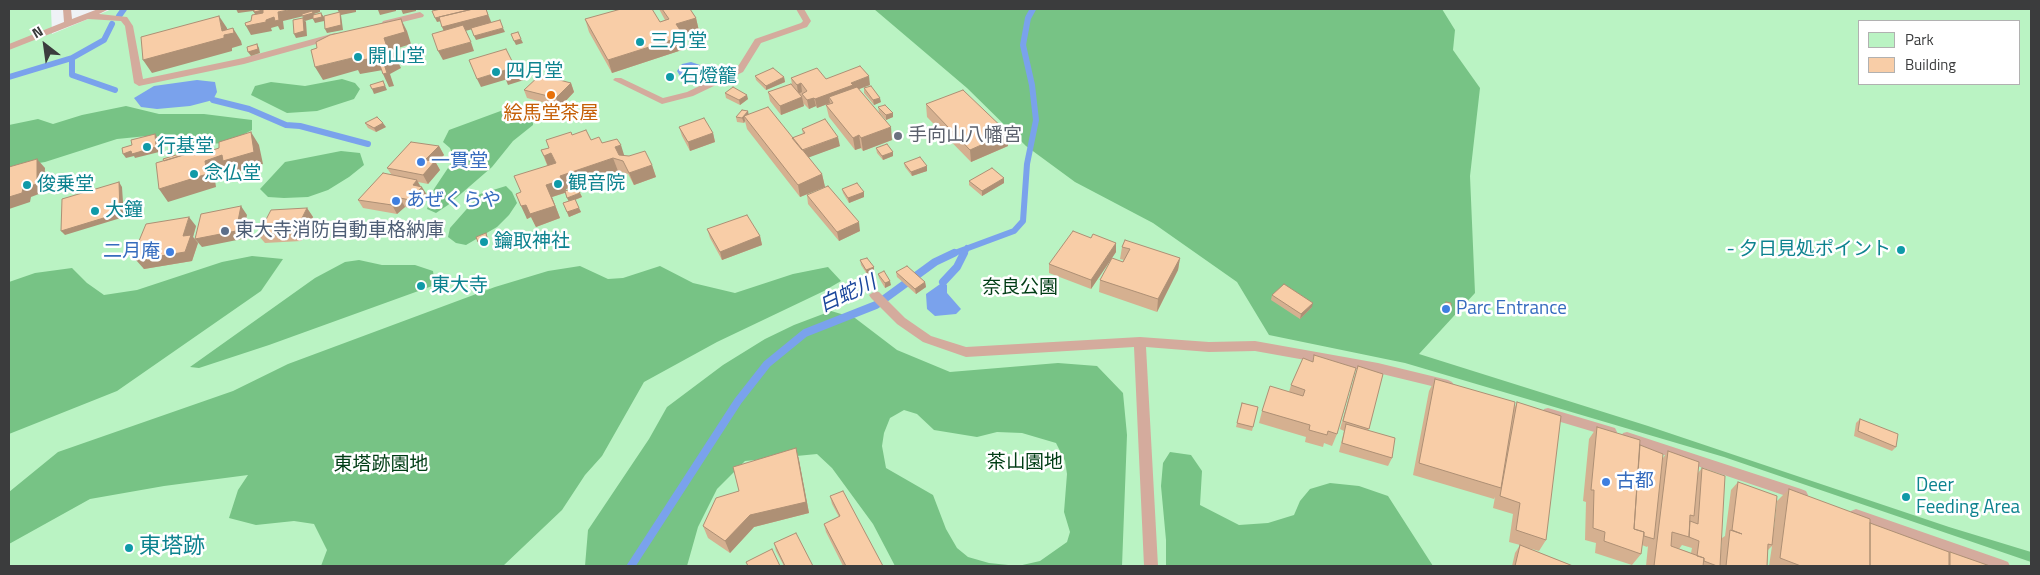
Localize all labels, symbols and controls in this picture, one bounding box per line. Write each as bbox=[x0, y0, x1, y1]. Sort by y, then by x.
north arrow bbox=[20, 20, 70, 70]
text: N bbox=[28, 20, 47, 43]
legend bbox=[1858, 20, 2020, 85]
text: Park bbox=[1905, 28, 1934, 51]
place label: 三月堂 bbox=[650, 31, 707, 53]
marker: 三月堂 bbox=[634, 36, 646, 48]
place label: 開山堂 bbox=[368, 46, 425, 68]
marker: 開山堂 bbox=[352, 51, 364, 63]
text: Building bbox=[1905, 53, 1956, 76]
place label: 四月堂 bbox=[506, 61, 563, 83]
marker: 四月堂 bbox=[490, 66, 502, 78]
place label: 石燈籠 bbox=[680, 66, 737, 88]
marker: 石燈籠 bbox=[664, 71, 676, 83]
marker: 絵馬堂茶屋 bbox=[545, 89, 557, 101]
place label: 絵馬堂茶屋 bbox=[504, 103, 598, 125]
place label: 手向山八幡宮 bbox=[908, 125, 1022, 147]
marker: 手向山八幡宮 bbox=[892, 130, 904, 142]
place label: 行基堂 bbox=[157, 136, 214, 158]
marker: 行基堂 bbox=[141, 141, 153, 153]
place label: 一貫堂 bbox=[431, 151, 488, 173]
marker: 一貫堂 bbox=[415, 156, 427, 168]
place label: 念仏堂 bbox=[204, 163, 261, 185]
marker: 念仏堂 bbox=[188, 168, 200, 180]
place label: 観音院 bbox=[568, 173, 625, 195]
place label: 俊乗堂 bbox=[37, 174, 94, 196]
marker: 観音院 bbox=[552, 178, 564, 190]
marker: 俊乗堂 bbox=[21, 179, 33, 191]
place label: あぜくらや bbox=[406, 190, 501, 212]
marker: あぜくらや bbox=[390, 195, 402, 207]
place label: 大鐘 bbox=[105, 200, 143, 222]
marker: 大鐘 bbox=[89, 205, 101, 217]
place label: 東大寺消防自動車格納庫 bbox=[235, 220, 444, 242]
marker: 東大寺消防自動車格納庫 bbox=[219, 225, 231, 237]
place label: 鑰取神社 bbox=[494, 231, 570, 253]
marker: 鑰取神社 bbox=[478, 236, 490, 248]
place label: - 夕日見処ポイント bbox=[1726, 239, 1891, 261]
place label: 二月庵 bbox=[103, 241, 160, 263]
marker: - 夕日見処ポイント bbox=[1895, 244, 1907, 256]
marker: 二月庵 bbox=[164, 246, 176, 258]
water label: 白蛇川 bbox=[816, 271, 880, 319]
place label: 東大寺 bbox=[431, 275, 488, 297]
park label: 奈良公園 bbox=[982, 277, 1058, 299]
marker: 東大寺 bbox=[415, 280, 427, 292]
place label: Parc Entrance bbox=[1456, 298, 1567, 320]
marker: Parc Entrance bbox=[1440, 303, 1452, 315]
park label: 茶山園地 bbox=[987, 452, 1063, 474]
park label: 東塔跡園地 bbox=[334, 454, 428, 476]
place label: 古都 bbox=[1616, 471, 1654, 493]
place label: Deer Feeding Area bbox=[1916, 475, 2020, 519]
marker: 古都 bbox=[1600, 476, 1612, 488]
marker: Deer Feeding Area bbox=[1900, 491, 1912, 503]
place label: 東塔跡 bbox=[139, 535, 205, 561]
marker: 東塔跡 bbox=[123, 542, 135, 554]

